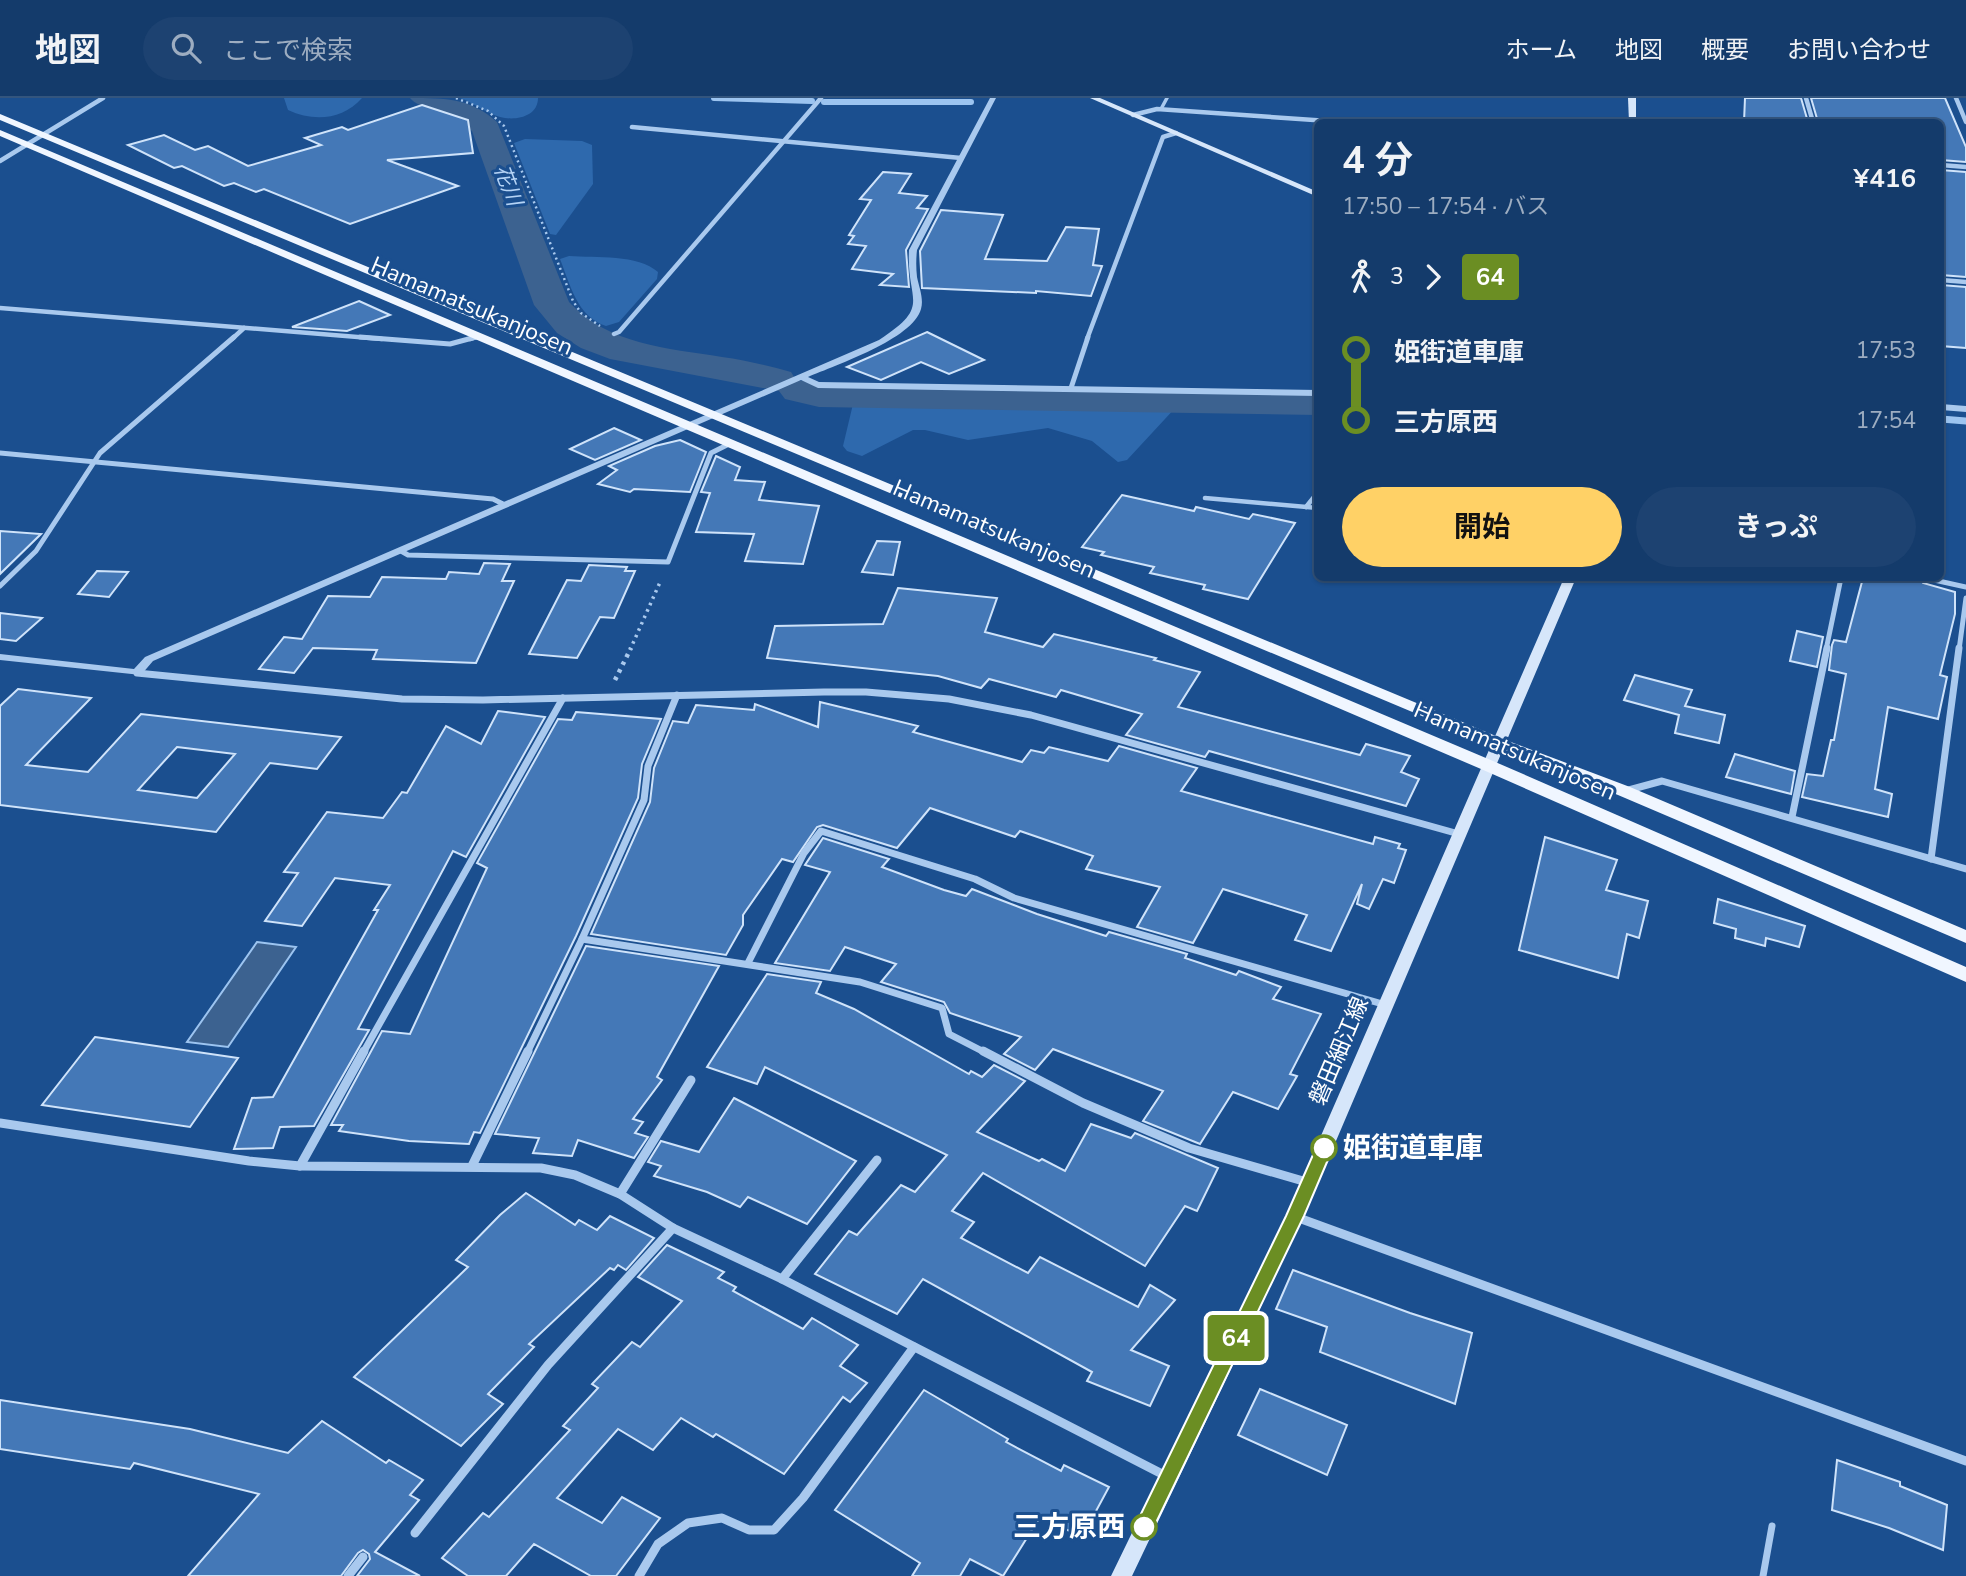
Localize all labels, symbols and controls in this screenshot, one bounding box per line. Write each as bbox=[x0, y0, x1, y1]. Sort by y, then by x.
search box bbox=[143, 17, 633, 80]
text: 地図 bbox=[35, 28, 101, 73]
icon: search bbox=[167, 29, 205, 67]
text: ここで検索 bbox=[223, 33, 353, 68]
text: ホーム bbox=[1506, 34, 1577, 66]
text: 地図 bbox=[1615, 34, 1663, 66]
text: 概要 bbox=[1701, 34, 1749, 66]
text: お問い合わせ bbox=[1787, 34, 1931, 66]
text: 4 分 bbox=[1342, 135, 1413, 186]
water label: 花川 bbox=[487, 160, 529, 211]
text: ¥416 bbox=[1854, 161, 1916, 196]
text: 17:50 – 17:54 · バス bbox=[1342, 191, 1549, 222]
street label: Hamamatsukanjosen bbox=[366, 249, 578, 363]
icon: walk bbox=[1342, 258, 1380, 296]
icon: forward bbox=[1414, 258, 1452, 296]
text: 3 bbox=[1390, 261, 1404, 292]
text: 64 bbox=[1476, 261, 1505, 293]
text: 姫街道車庫 bbox=[1394, 335, 1524, 370]
text: 17:53 bbox=[1856, 335, 1916, 366]
text: 三方原西 bbox=[1394, 405, 1498, 440]
text: 17:54 bbox=[1856, 405, 1916, 436]
street label: Hamamatsukanjosen bbox=[888, 472, 1100, 586]
button: 開始 bbox=[1342, 487, 1622, 567]
button: きっぷ bbox=[1636, 487, 1916, 567]
street label: Hamamatsukanjosen bbox=[1409, 694, 1621, 808]
street label: 磐田細江線 bbox=[1302, 992, 1376, 1110]
place label: 姫街道車庫 bbox=[1343, 1129, 1483, 1167]
marker: 姫街道車庫 bbox=[1311, 1135, 1337, 1161]
line badge: 64 bbox=[1204, 1315, 1268, 1361]
text: 64 bbox=[1222, 1322, 1250, 1354]
place label: 三方原西 bbox=[1013, 1508, 1125, 1546]
marker: 三方原西 bbox=[1131, 1514, 1157, 1540]

